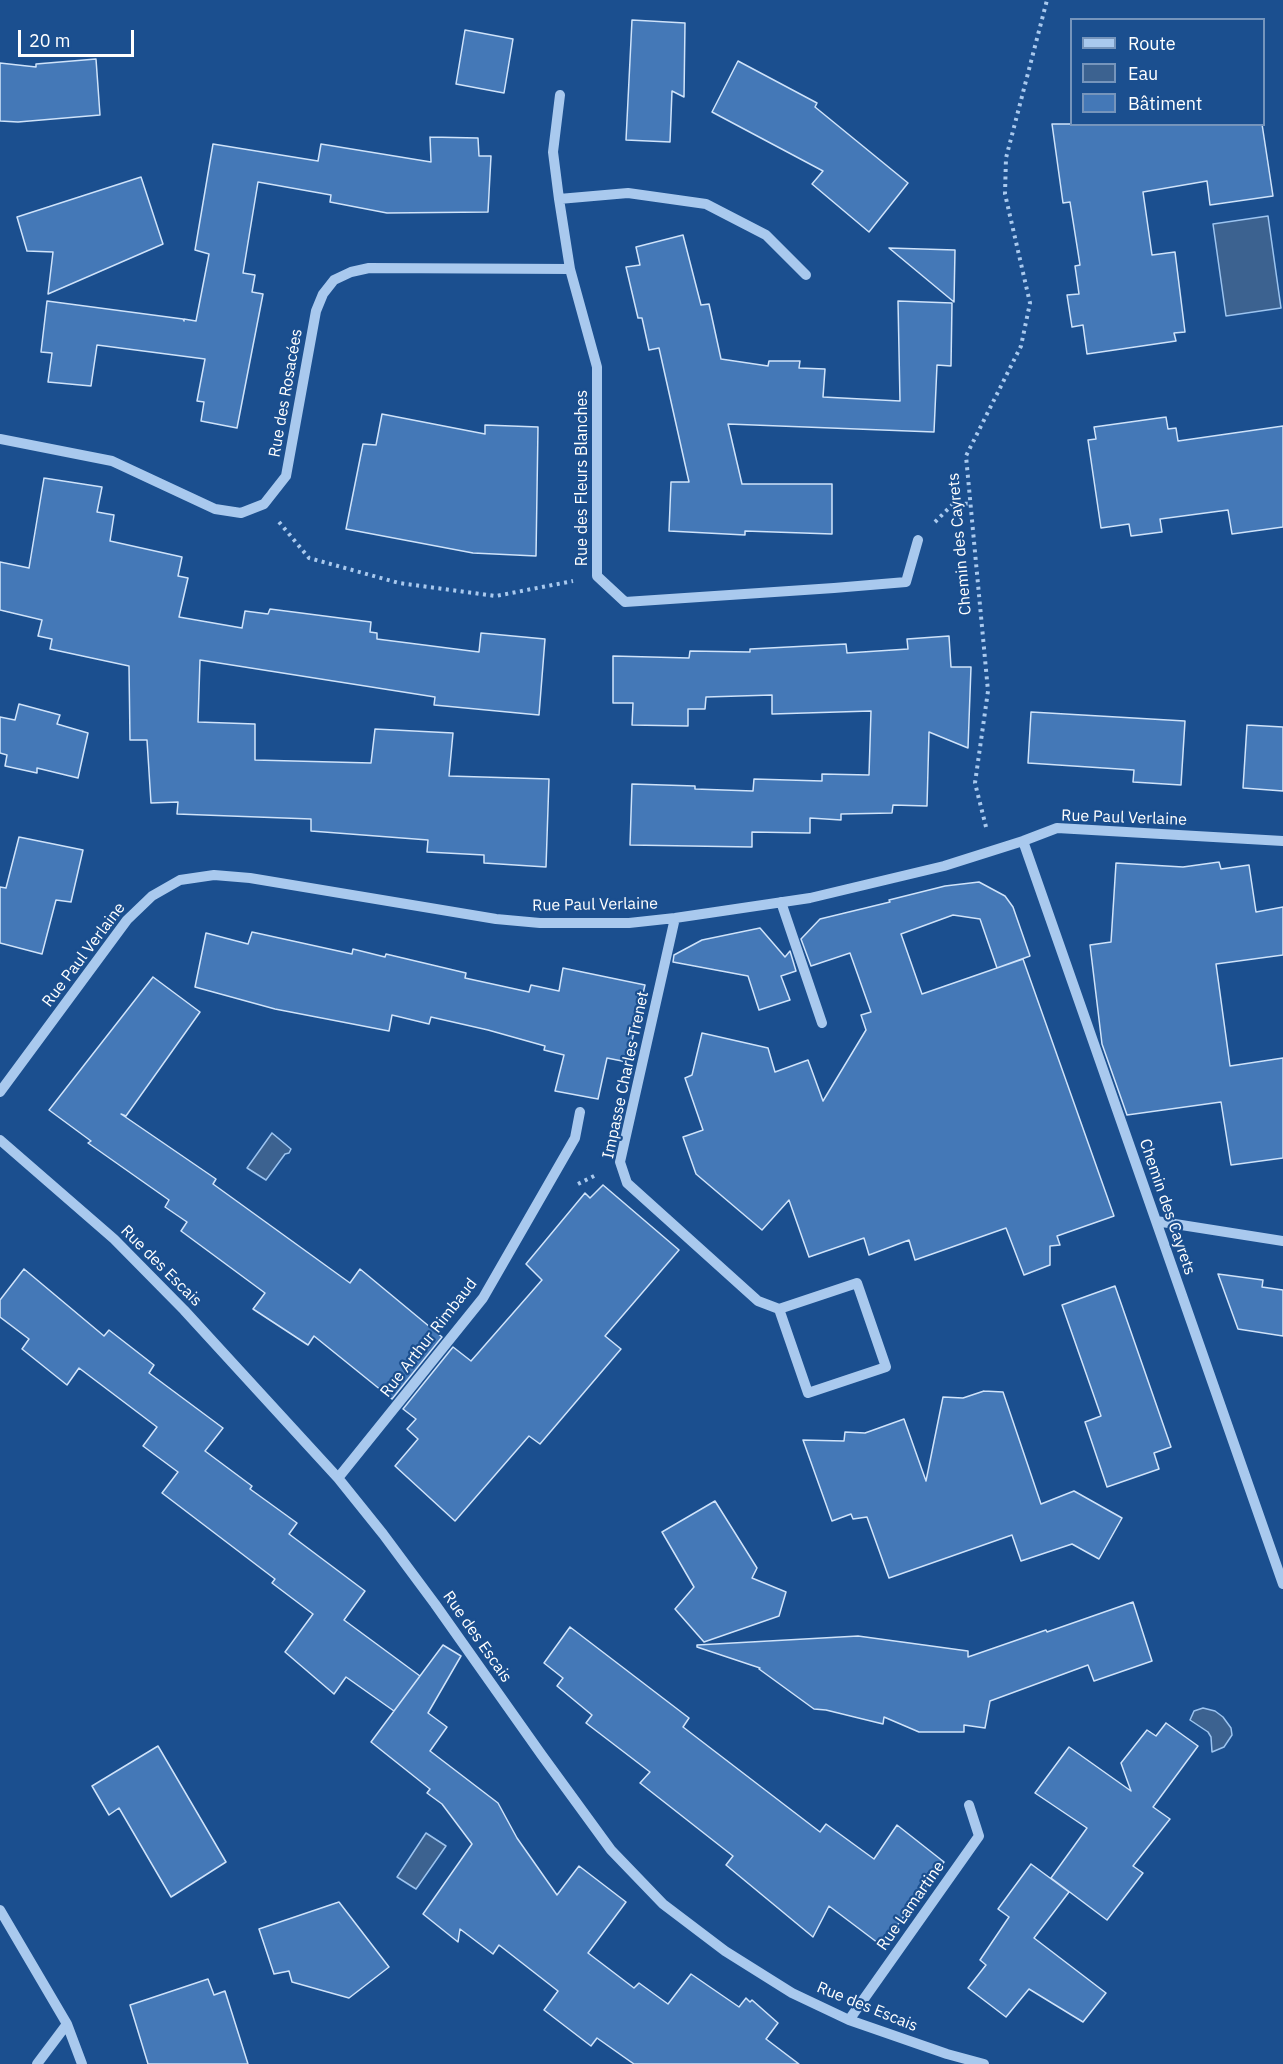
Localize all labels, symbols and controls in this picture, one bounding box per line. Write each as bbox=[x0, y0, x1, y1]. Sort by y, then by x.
scale bar bbox=[21, 18, 136, 56]
legend bbox=[1070, 18, 1265, 126]
text: 20 m bbox=[29, 29, 71, 52]
text: Route bbox=[1128, 32, 1176, 55]
text: Eau bbox=[1128, 62, 1158, 85]
text: Bâtiment bbox=[1128, 92, 1202, 115]
street label: Rue des Rosacées bbox=[265, 327, 307, 459]
street label: Rue des Fleurs Blanches bbox=[572, 390, 592, 566]
street label: Chemin des Cayrets bbox=[944, 472, 976, 616]
street label: Rue Paul Verlaine bbox=[1061, 806, 1187, 830]
street label: Rue Paul Verlaine bbox=[532, 894, 658, 916]
street label: Rue Paul Verlaine bbox=[38, 899, 130, 1011]
street label: Impasse Charles Trenet bbox=[599, 989, 653, 1161]
street label: Chemin des Cayrets bbox=[1135, 1136, 1199, 1278]
street label: Rue des Escais bbox=[116, 1221, 206, 1311]
street label: Rue Arthur Rimbaud bbox=[377, 1275, 481, 1401]
street label: Rue des Escais bbox=[438, 1588, 516, 1686]
street label: Rue Lamartine bbox=[873, 1858, 949, 1954]
street label: Rue des Escais bbox=[814, 1978, 920, 2036]

